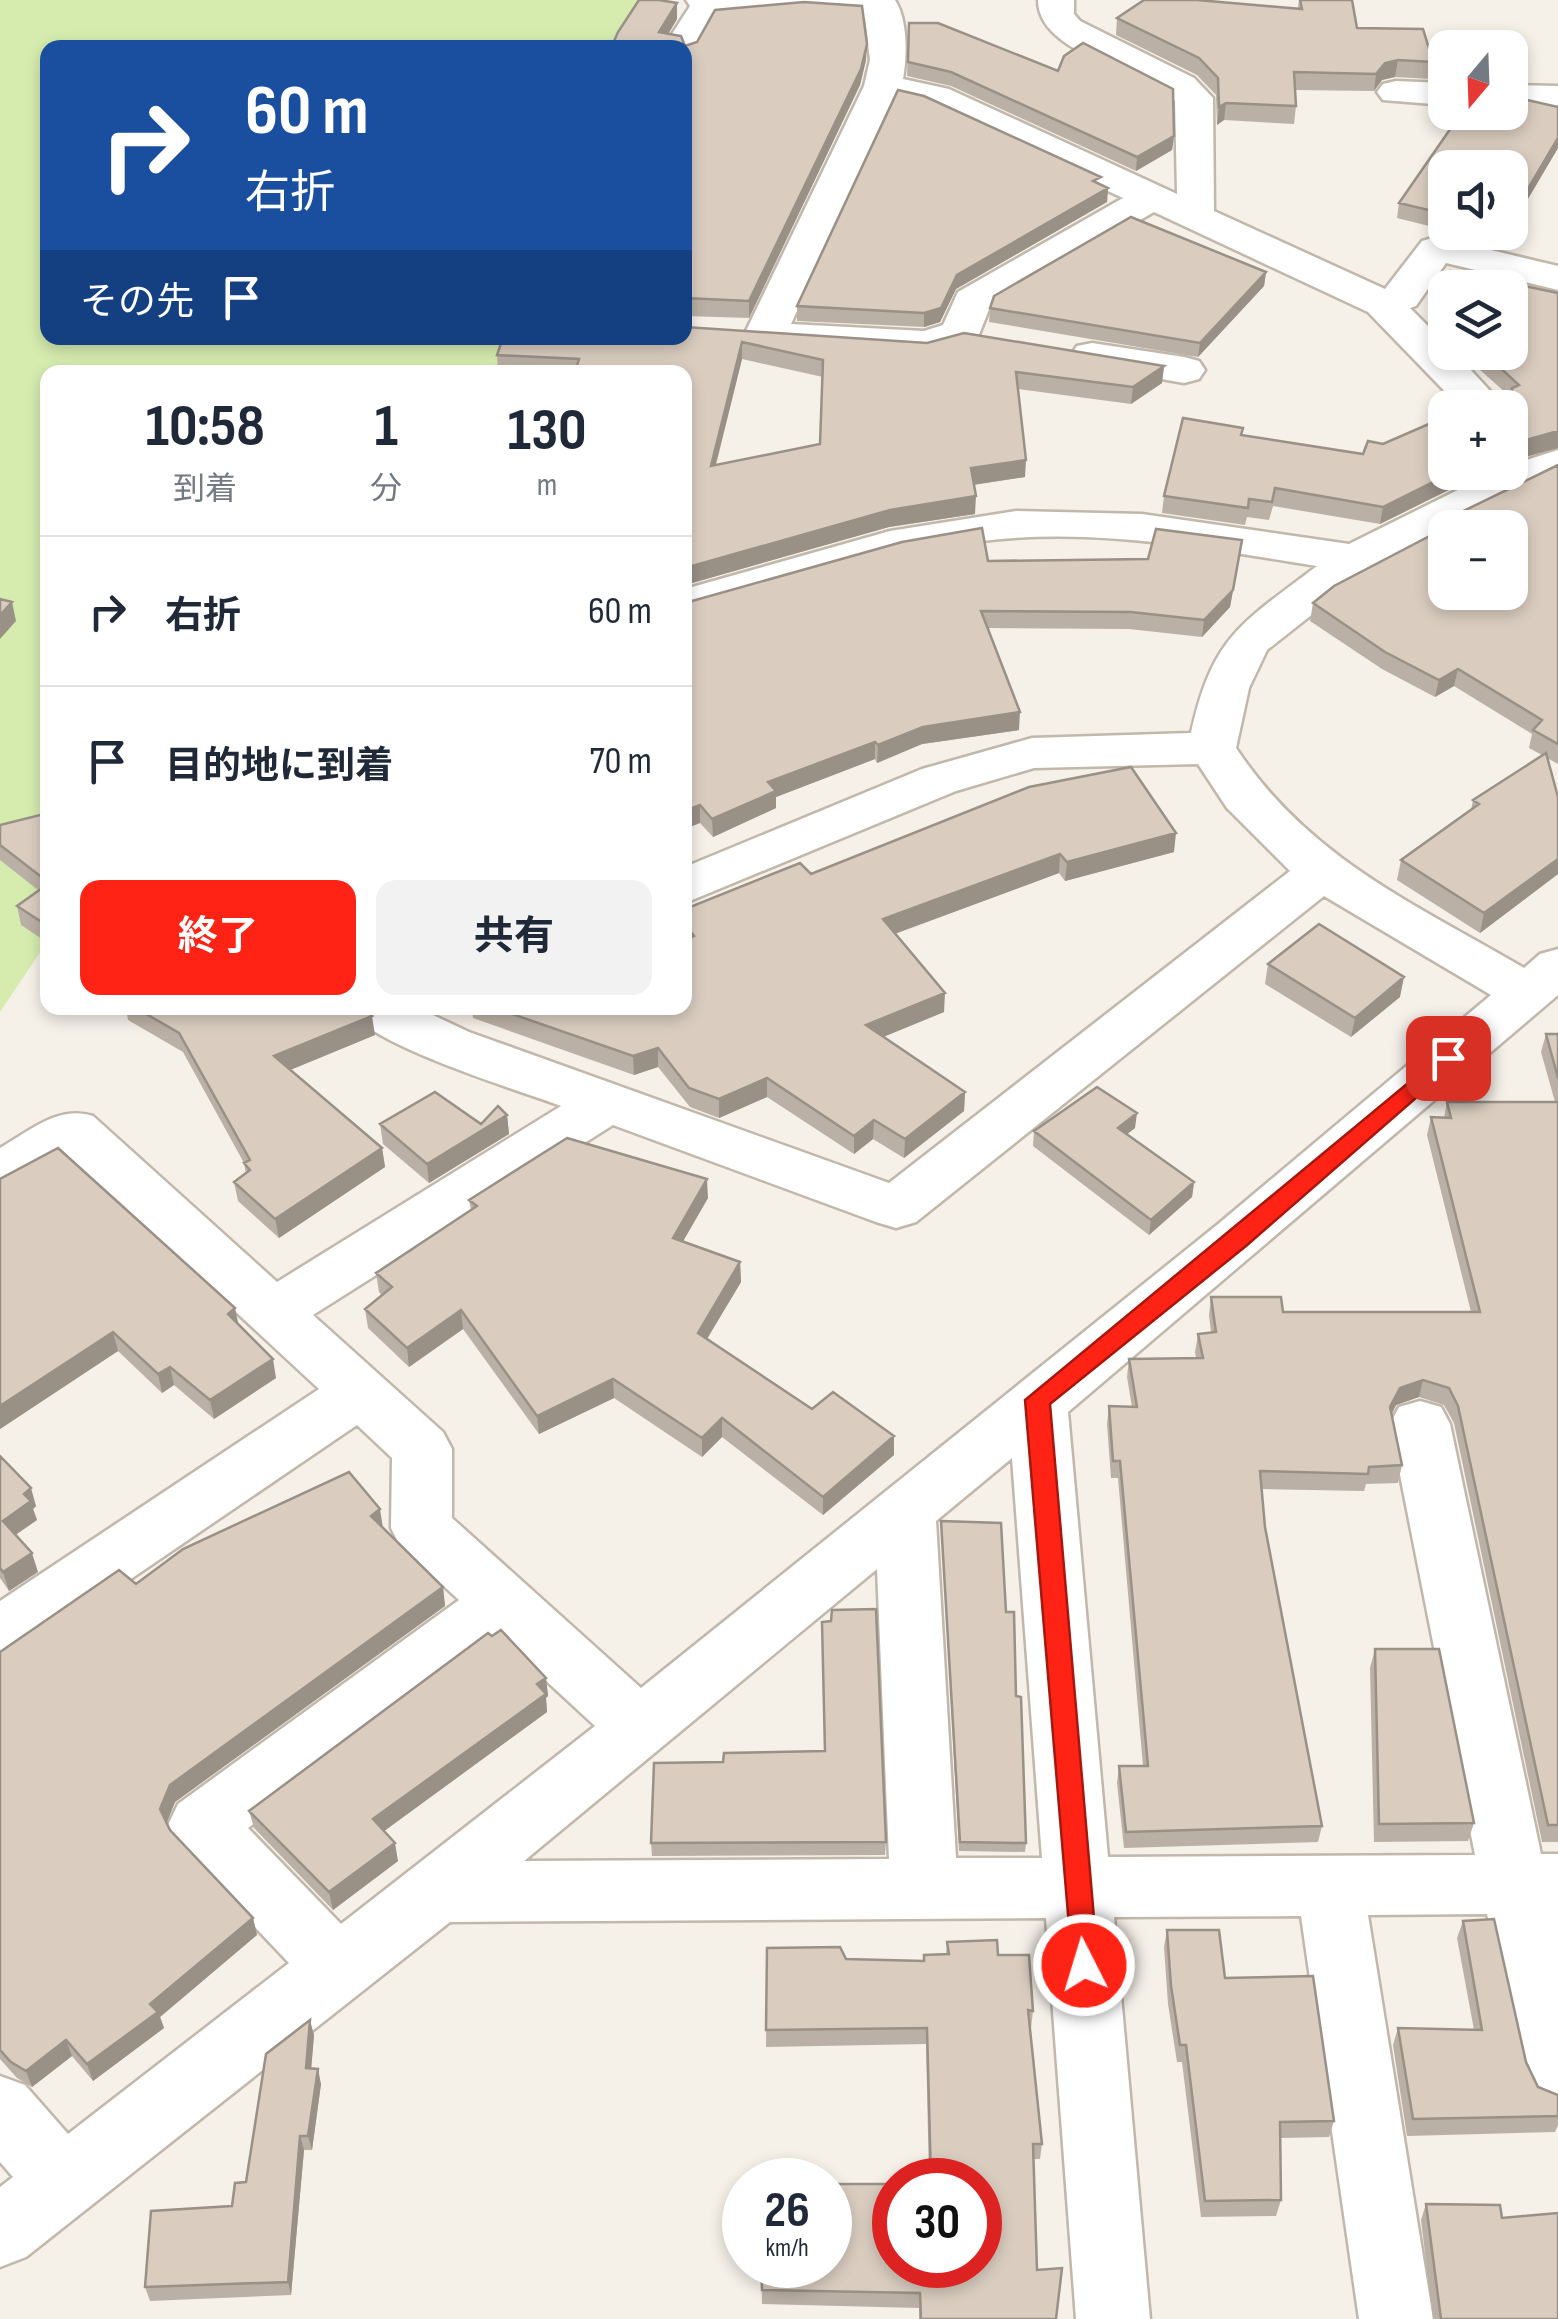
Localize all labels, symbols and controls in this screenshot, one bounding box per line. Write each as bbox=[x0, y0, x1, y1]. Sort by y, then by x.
north arrow bbox=[1428, 30, 1528, 130]
map controls bbox=[1428, 30, 1528, 610]
text: 60 m bbox=[245, 70, 369, 154]
icon: right bbox=[80, 80, 210, 210]
button: sound bbox=[1428, 150, 1528, 250]
text: 右折 bbox=[245, 166, 335, 221]
icon: arrive bbox=[214, 270, 269, 325]
button: layers bbox=[1428, 270, 1528, 370]
text: その先 bbox=[80, 280, 194, 325]
button: + bbox=[1428, 390, 1528, 490]
text: 10:58 bbox=[145, 391, 265, 463]
text: 1 bbox=[374, 391, 398, 463]
text: 130 bbox=[508, 395, 587, 467]
text: m bbox=[537, 466, 557, 505]
text: 到着 bbox=[173, 470, 237, 509]
text: 分 bbox=[370, 470, 402, 509]
button: − bbox=[1428, 510, 1528, 610]
icon: right bbox=[80, 584, 135, 639]
text: 60 m bbox=[588, 589, 652, 634]
text: 右折 bbox=[165, 594, 241, 639]
icon: arrive bbox=[80, 734, 135, 789]
text: 70 m bbox=[590, 739, 652, 784]
text: 目的地に到着 bbox=[165, 744, 393, 789]
button: 終了 bbox=[80, 880, 356, 995]
button: 共有 bbox=[376, 880, 652, 995]
pin bbox=[1406, 1016, 1491, 1101]
icon: arrive bbox=[1421, 1031, 1476, 1086]
position arrow bbox=[1032, 1913, 1136, 2017]
speed limit sign: 30 bbox=[872, 2158, 1002, 2288]
text: 26 bbox=[764, 2181, 810, 2241]
text: km/h bbox=[765, 2233, 809, 2264]

